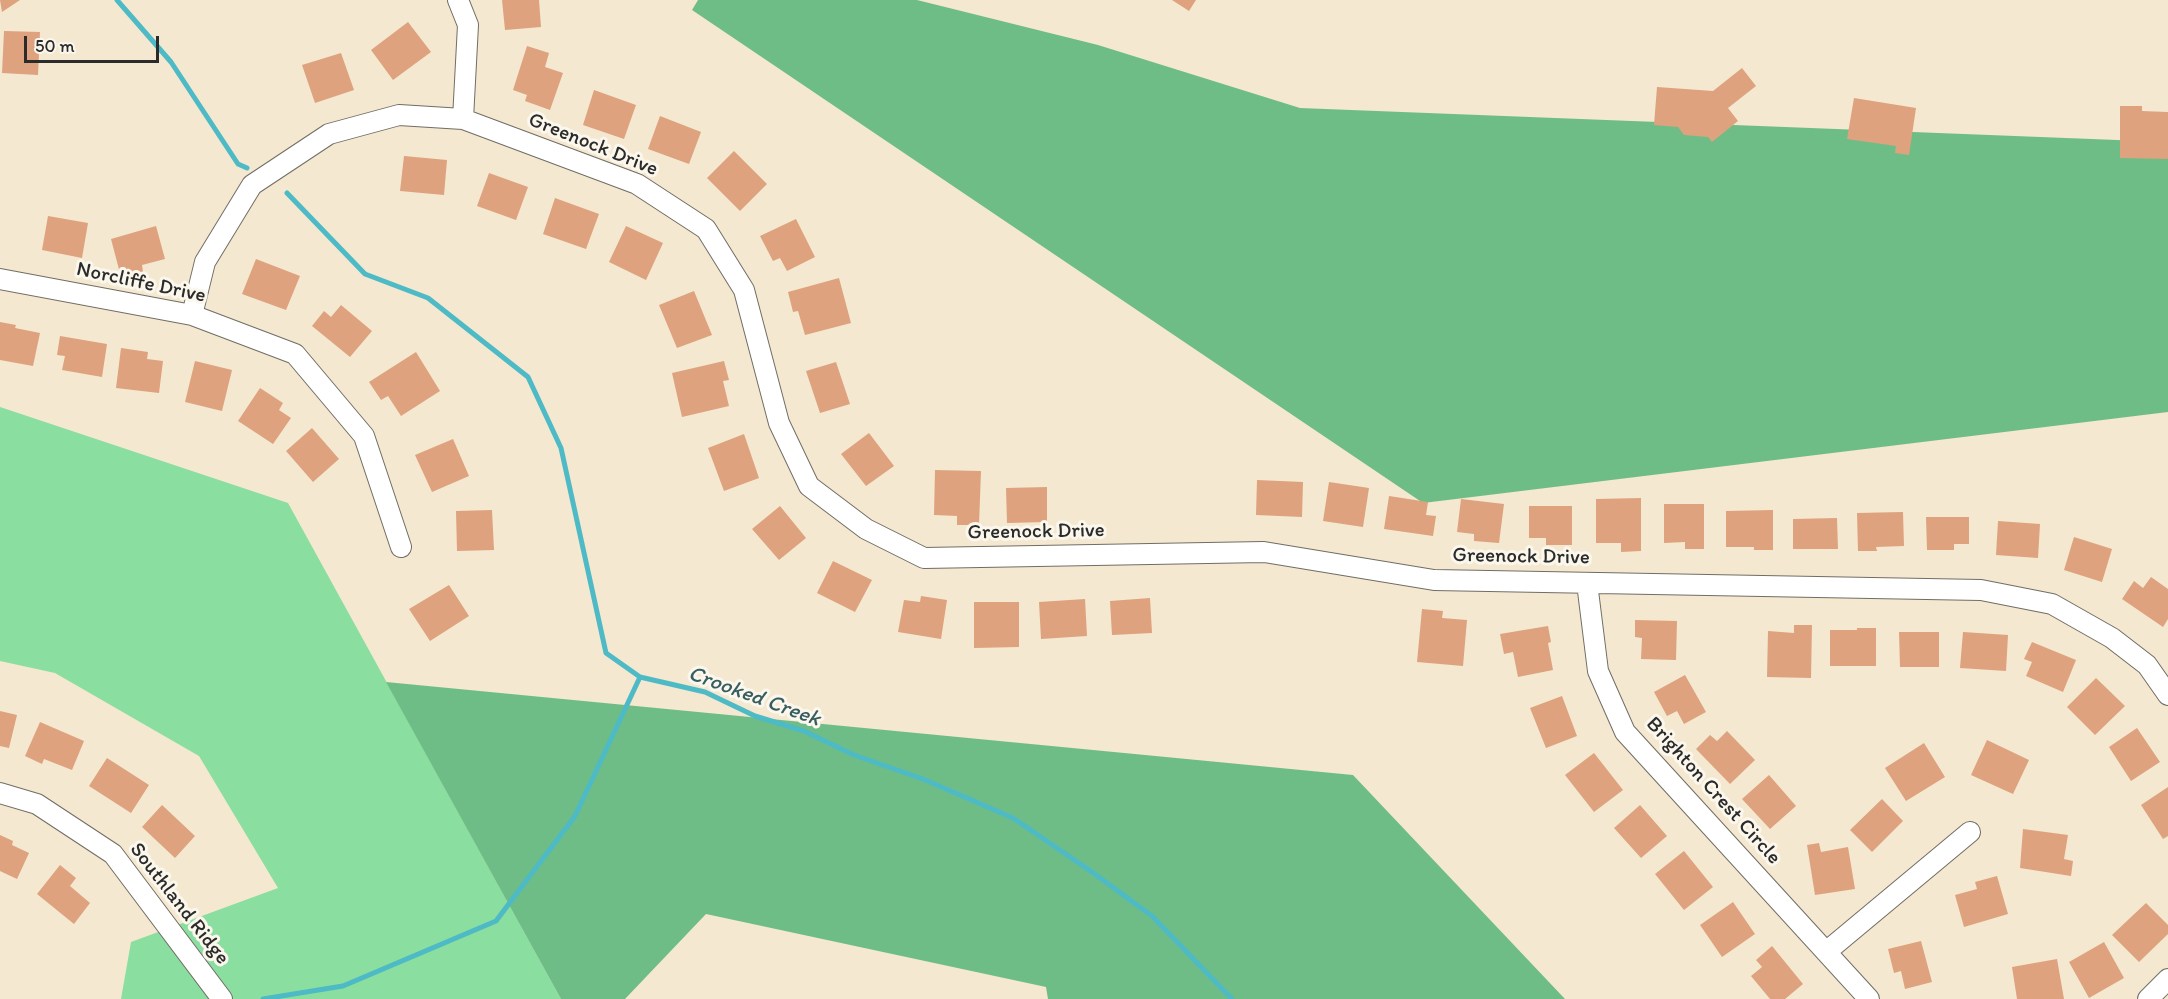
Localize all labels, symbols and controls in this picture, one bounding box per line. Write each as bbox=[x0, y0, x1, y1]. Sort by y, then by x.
scale bar bbox=[27, 24, 162, 62]
text: 50 m bbox=[35, 35, 75, 57]
street label: Greenock Drive bbox=[525, 108, 661, 182]
street label: Norcliffe Drive bbox=[74, 257, 208, 309]
street label: Greenock Drive bbox=[967, 518, 1105, 546]
street label: Greenock Drive bbox=[1452, 543, 1590, 571]
water label: Crooked Creek bbox=[684, 661, 824, 733]
street label: Brighton Crest Circle bbox=[1640, 712, 1786, 870]
street label: Southland Ridge bbox=[124, 838, 234, 970]

